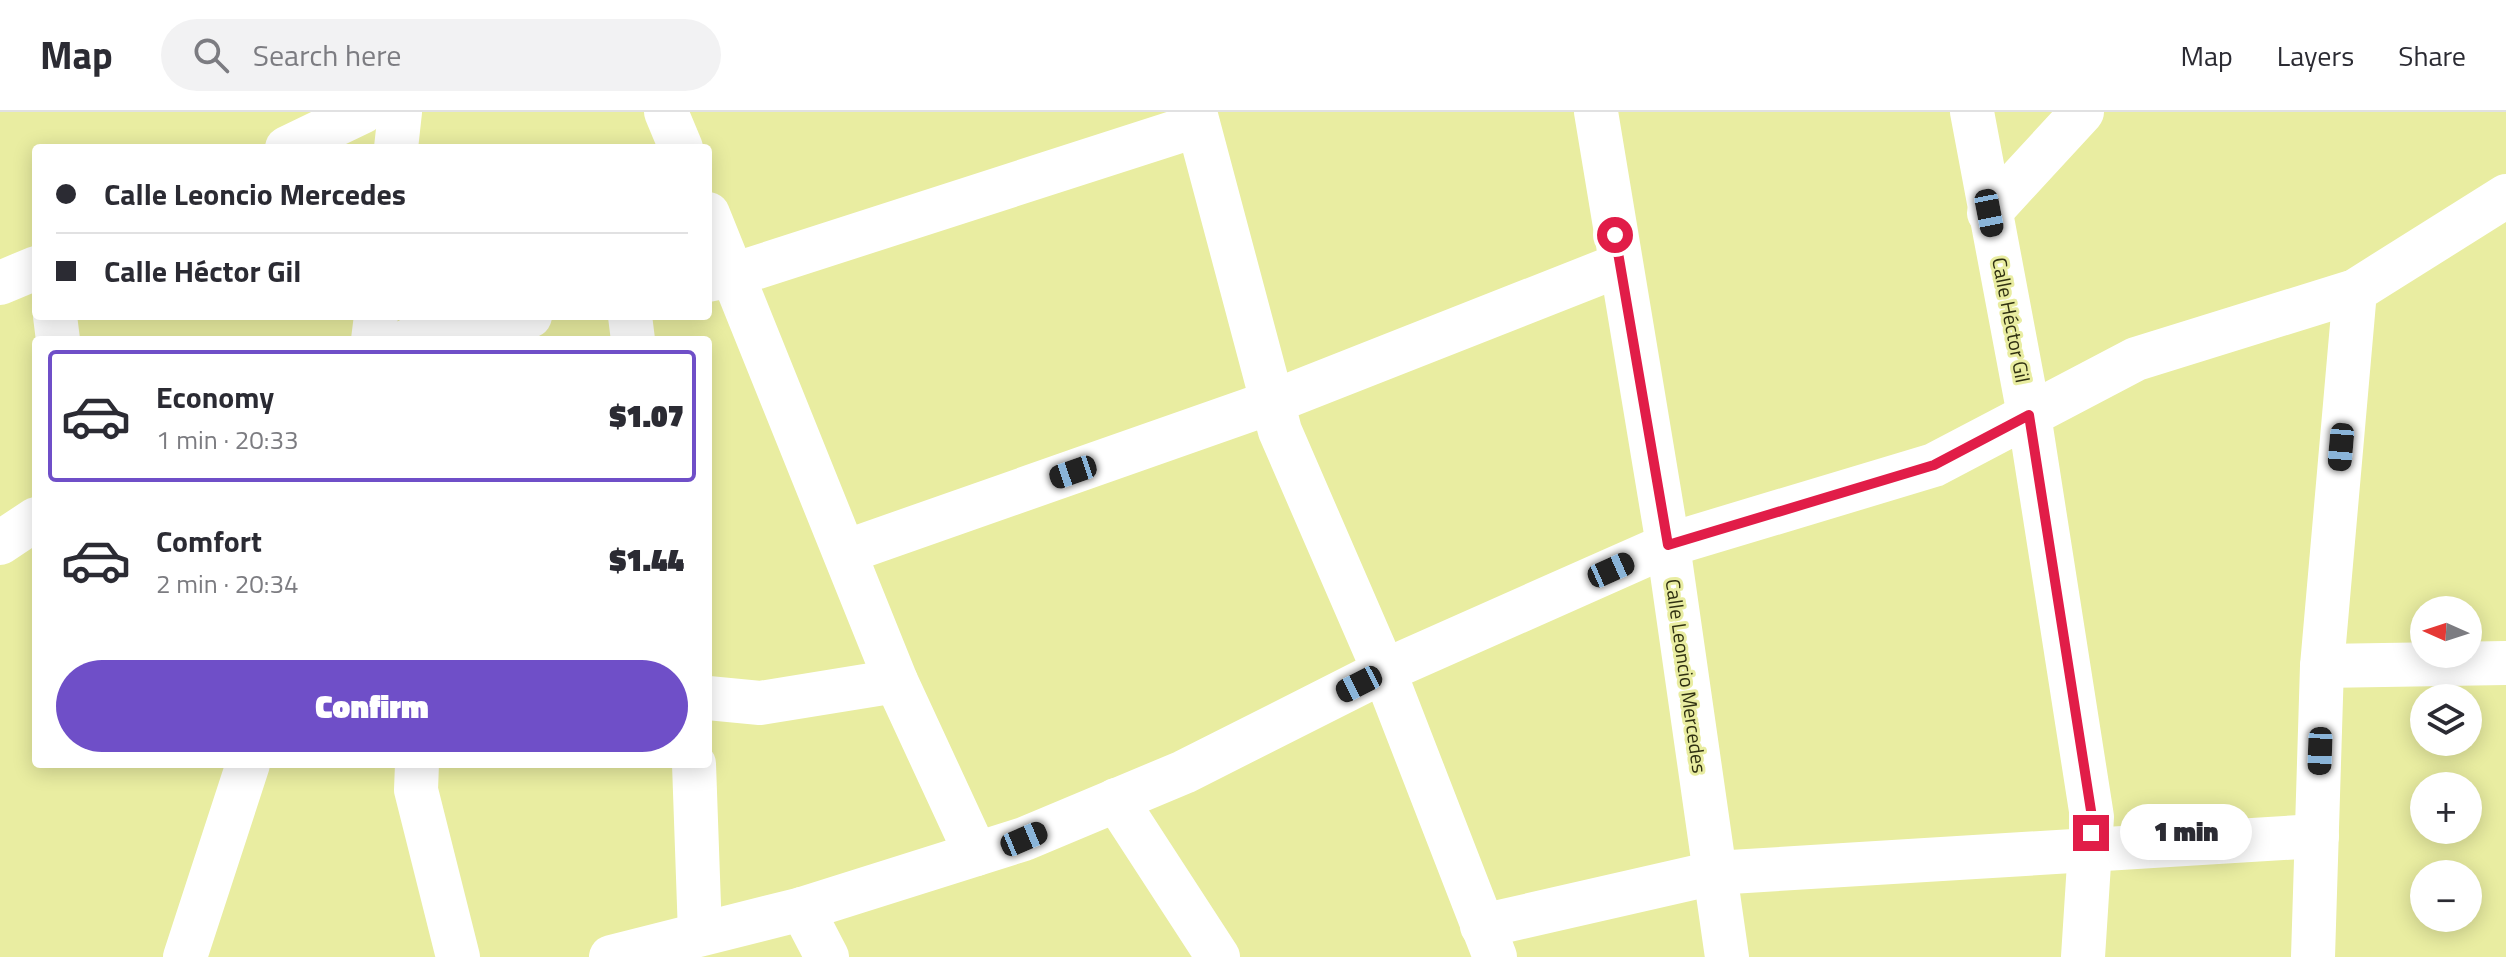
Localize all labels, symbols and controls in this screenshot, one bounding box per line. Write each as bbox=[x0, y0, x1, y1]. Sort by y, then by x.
search box bbox=[161, 19, 721, 91]
text: Map bbox=[40, 26, 113, 84]
text: Search here bbox=[253, 32, 402, 78]
icon: search bbox=[189, 33, 233, 77]
text: Map bbox=[2180, 34, 2233, 77]
text: Layers bbox=[2277, 34, 2354, 77]
text: Share bbox=[2398, 34, 2466, 77]
text: Calle Leoncio Mercedes bbox=[104, 171, 406, 217]
car bbox=[1973, 187, 2005, 239]
route start bbox=[1597, 217, 1633, 253]
text: Calle Héctor Gil bbox=[104, 248, 301, 294]
street label: Calle Héctor Gil bbox=[1984, 255, 2039, 385]
text: Economy bbox=[156, 374, 274, 420]
icon: car bbox=[60, 380, 132, 452]
text: $1.07 bbox=[610, 393, 684, 439]
text: 1 min · 20:33 bbox=[156, 420, 299, 459]
car bbox=[2327, 422, 2355, 472]
car bbox=[1046, 453, 1100, 491]
text: Comfort bbox=[156, 518, 262, 564]
icon: car bbox=[60, 524, 132, 596]
text: $1.44 bbox=[610, 537, 684, 583]
car bbox=[1584, 549, 1638, 591]
text: 2 min · 20:34 bbox=[156, 564, 299, 603]
street label: Calle Leoncio Mercedes bbox=[1658, 577, 1715, 775]
north arrow bbox=[2410, 596, 2482, 668]
map controls bbox=[2410, 596, 2482, 932]
button: Confirm bbox=[56, 660, 688, 752]
car bbox=[1332, 662, 1386, 706]
button: layers bbox=[2410, 684, 2482, 756]
car bbox=[2307, 727, 2333, 775]
button: + bbox=[2410, 772, 2482, 844]
callout: 1 min bbox=[2119, 805, 2251, 861]
text: 1 min bbox=[2154, 812, 2218, 851]
route end bbox=[2073, 815, 2109, 851]
car bbox=[997, 819, 1051, 859]
button: − bbox=[2410, 860, 2482, 932]

